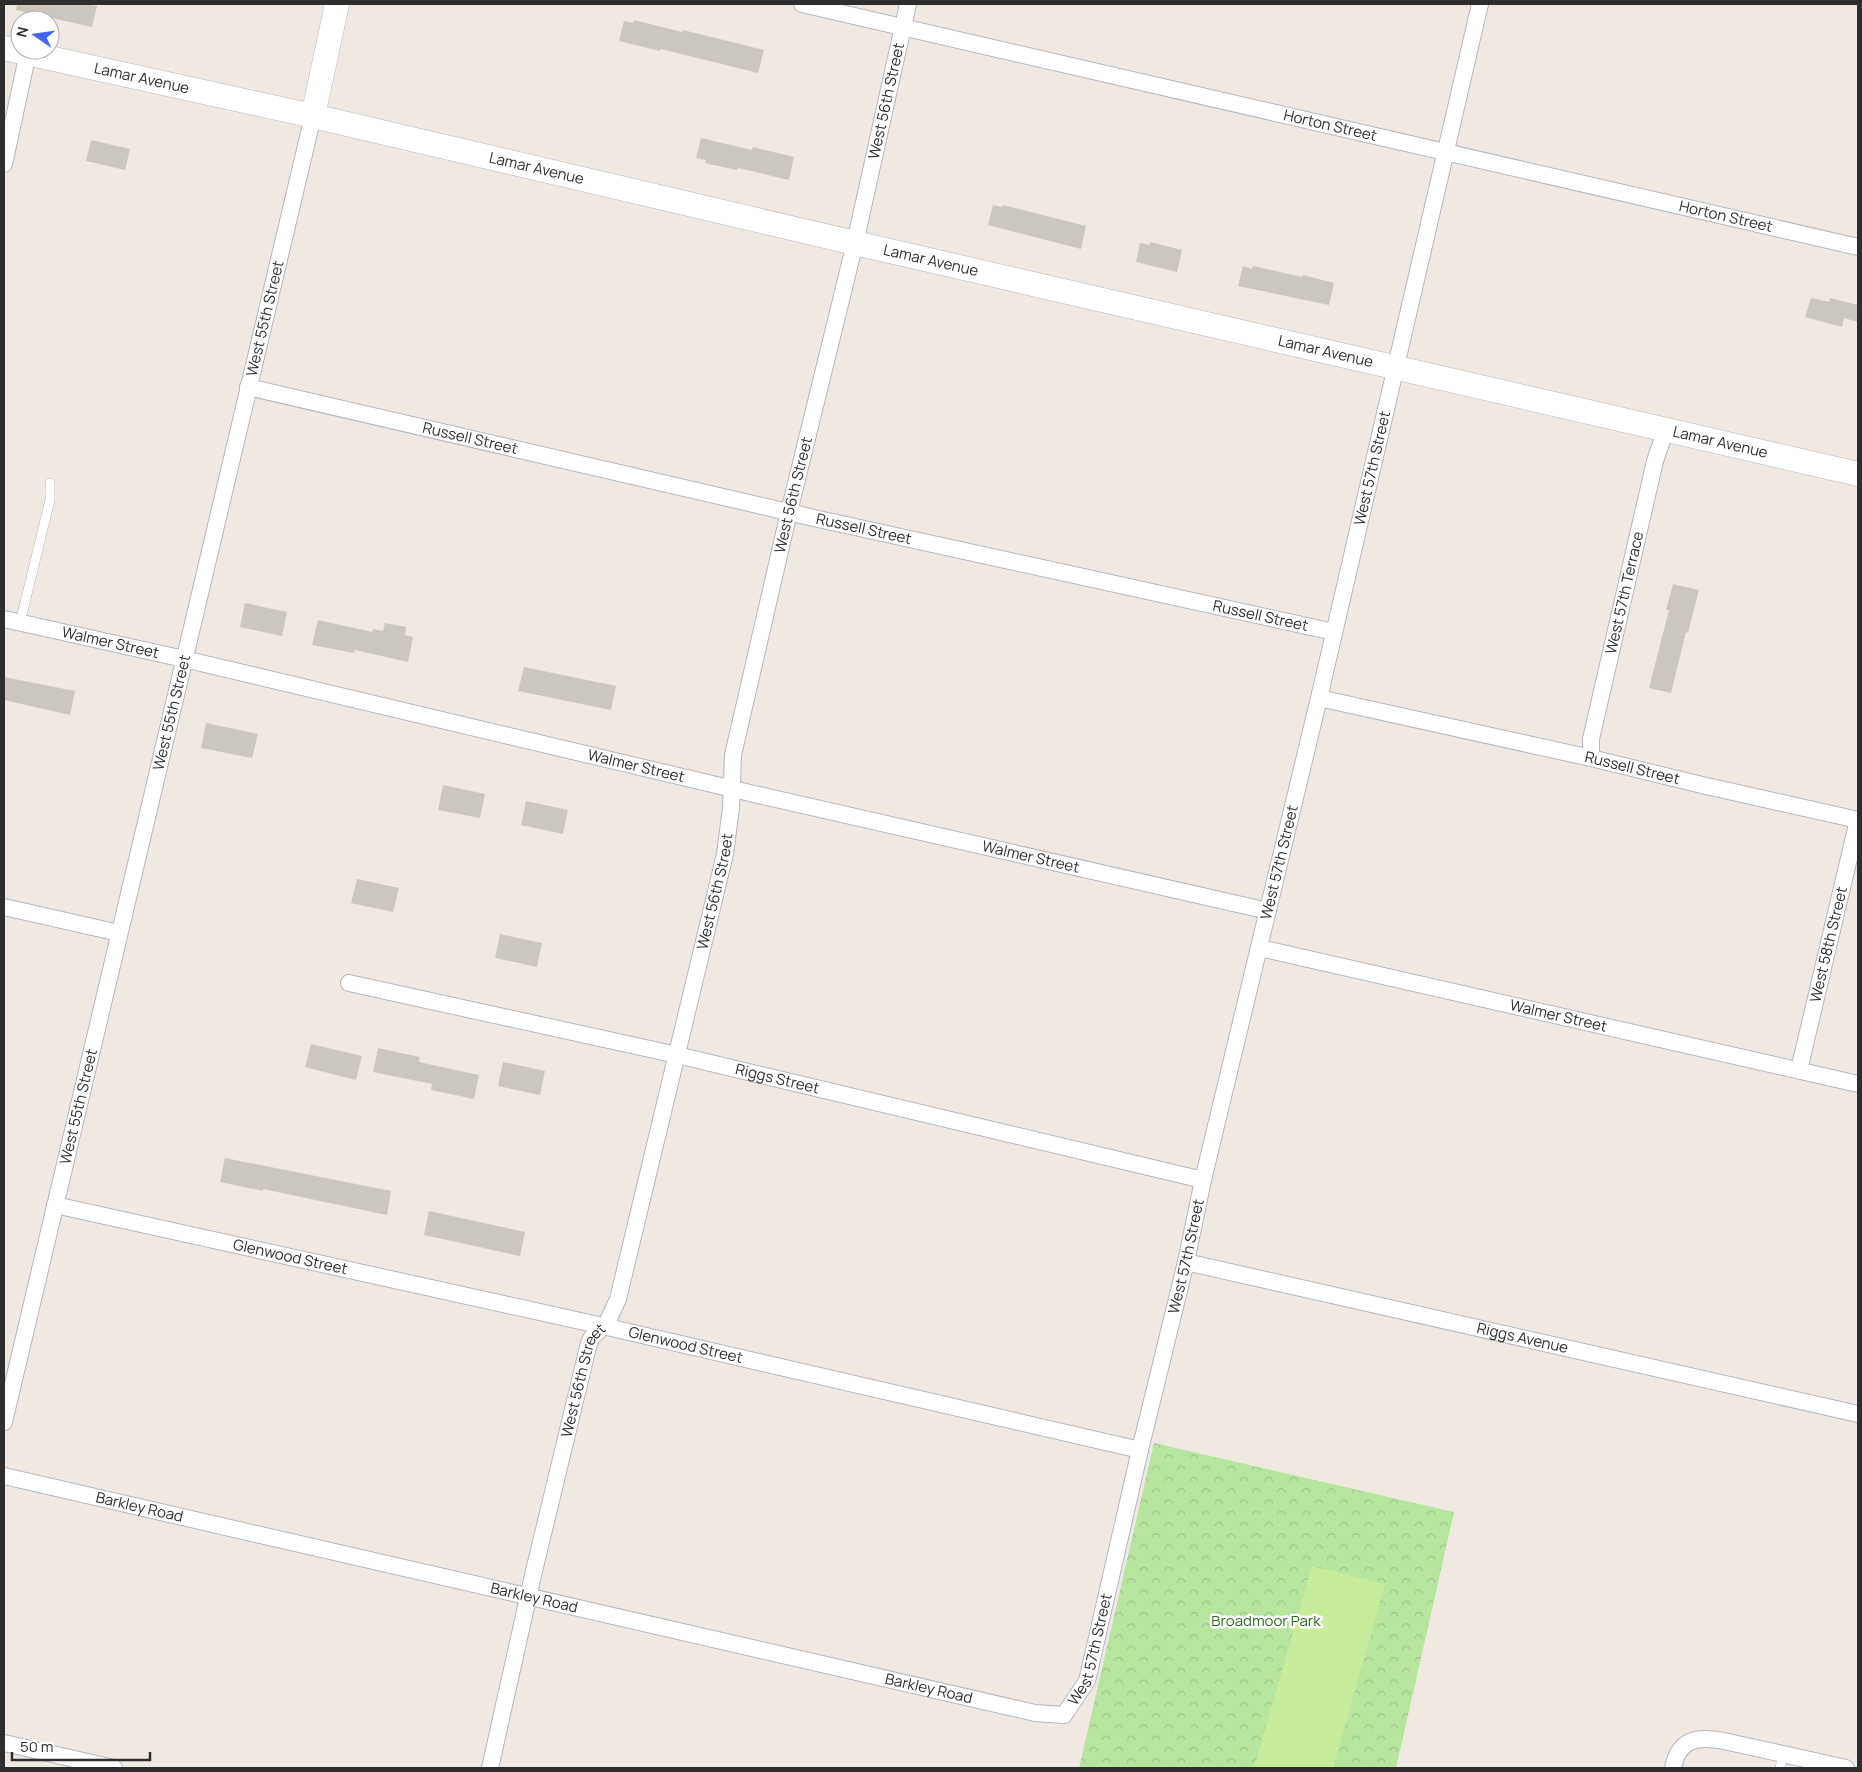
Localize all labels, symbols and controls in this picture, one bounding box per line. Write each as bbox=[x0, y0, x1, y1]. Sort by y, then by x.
north arrow bbox=[10, 10, 60, 60]
text: N bbox=[11, 25, 32, 39]
street label: West 56th Street bbox=[863, 41, 909, 161]
street label: Lamar Avenue bbox=[92, 57, 192, 99]
street label: Horton Street bbox=[1282, 104, 1379, 146]
street label: Lamar Avenue bbox=[487, 147, 586, 189]
street label: Horton Street bbox=[1677, 195, 1775, 237]
street label: Lamar Avenue bbox=[881, 239, 981, 281]
street label: West 55th Street bbox=[241, 258, 288, 378]
street label: Lamar Avenue bbox=[1276, 330, 1376, 372]
street label: West 57th Street bbox=[1348, 409, 1395, 527]
street label: Russell Street bbox=[421, 417, 520, 459]
street label: Lamar Avenue bbox=[1671, 421, 1770, 463]
street label: West 56th Street bbox=[769, 435, 817, 555]
street label: Russell Street bbox=[814, 508, 914, 549]
street label: West 57th Terrace bbox=[1600, 529, 1648, 656]
street label: Russell Street bbox=[1211, 595, 1310, 636]
street label: Walmer Street bbox=[60, 621, 161, 663]
street label: West 55th Street bbox=[148, 653, 195, 772]
street label: Walmer Street bbox=[586, 744, 687, 787]
street label: Russell Street bbox=[1583, 746, 1682, 789]
street label: West 57th Street bbox=[1255, 803, 1303, 922]
street label: West 56th Street bbox=[691, 832, 738, 952]
street label: Walmer Street bbox=[980, 835, 1082, 878]
street label: West 58th Street bbox=[1804, 884, 1852, 1004]
street label: Walmer Street bbox=[1508, 994, 1609, 1037]
street label: West 55th Street bbox=[54, 1047, 102, 1167]
street label: Riggs Street bbox=[733, 1058, 822, 1098]
street label: West 57th Street bbox=[1163, 1197, 1209, 1316]
street label: Glenwood Street bbox=[231, 1234, 350, 1279]
street label: Riggs Avenue bbox=[1475, 1317, 1571, 1358]
street label: West 56th Street bbox=[556, 1319, 610, 1439]
street label: Glenwood Street bbox=[627, 1321, 745, 1368]
street label: Barkley Road bbox=[94, 1486, 185, 1527]
street label: Barkley Road bbox=[489, 1577, 580, 1618]
street label: West 57th Street bbox=[1062, 1591, 1117, 1709]
park label: Broadmoor Park bbox=[1211, 1610, 1321, 1631]
street label: Barkley Road bbox=[883, 1668, 975, 1708]
scale bar bbox=[12, 1730, 150, 1762]
text: 50 m bbox=[20, 1736, 54, 1757]

